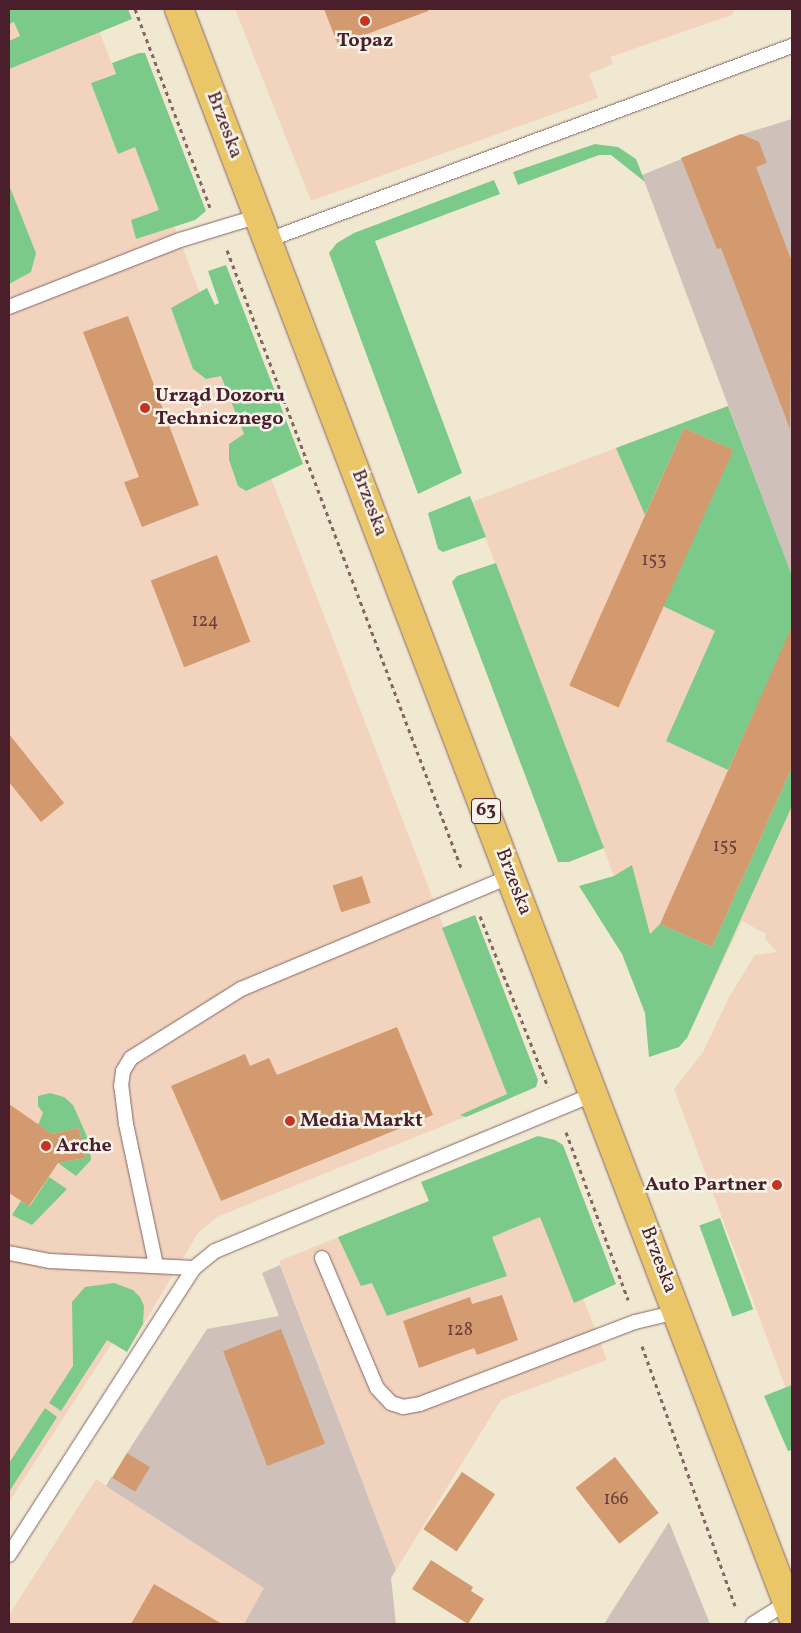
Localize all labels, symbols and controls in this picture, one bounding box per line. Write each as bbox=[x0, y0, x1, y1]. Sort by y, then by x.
marker: Topaz bbox=[359, 15, 371, 27]
place label: Topaz bbox=[337, 29, 393, 53]
street label: Brzeska bbox=[200, 88, 248, 162]
place label: Urząd Dozoru Technicznego bbox=[155, 384, 285, 431]
marker: Urząd Dozoru Technicznego bbox=[139, 402, 151, 414]
street label: Brzeska bbox=[345, 466, 393, 540]
house number: 153 bbox=[642, 550, 666, 572]
house number: 124 bbox=[192, 611, 218, 633]
road number: 63 bbox=[470, 794, 502, 828]
house number: 155 bbox=[713, 836, 737, 858]
street label: Brzeska bbox=[489, 845, 537, 919]
place label: Media Markt bbox=[300, 1109, 423, 1133]
marker: Media Markt bbox=[284, 1115, 296, 1127]
place label: Arche bbox=[56, 1134, 112, 1158]
marker: Arche bbox=[40, 1140, 52, 1152]
place label: Auto Partner bbox=[645, 1173, 767, 1197]
marker: Auto Partner bbox=[771, 1179, 783, 1191]
street label: Brzeska bbox=[634, 1223, 682, 1297]
house number: 128 bbox=[447, 1320, 473, 1342]
house number: 166 bbox=[603, 1489, 629, 1511]

